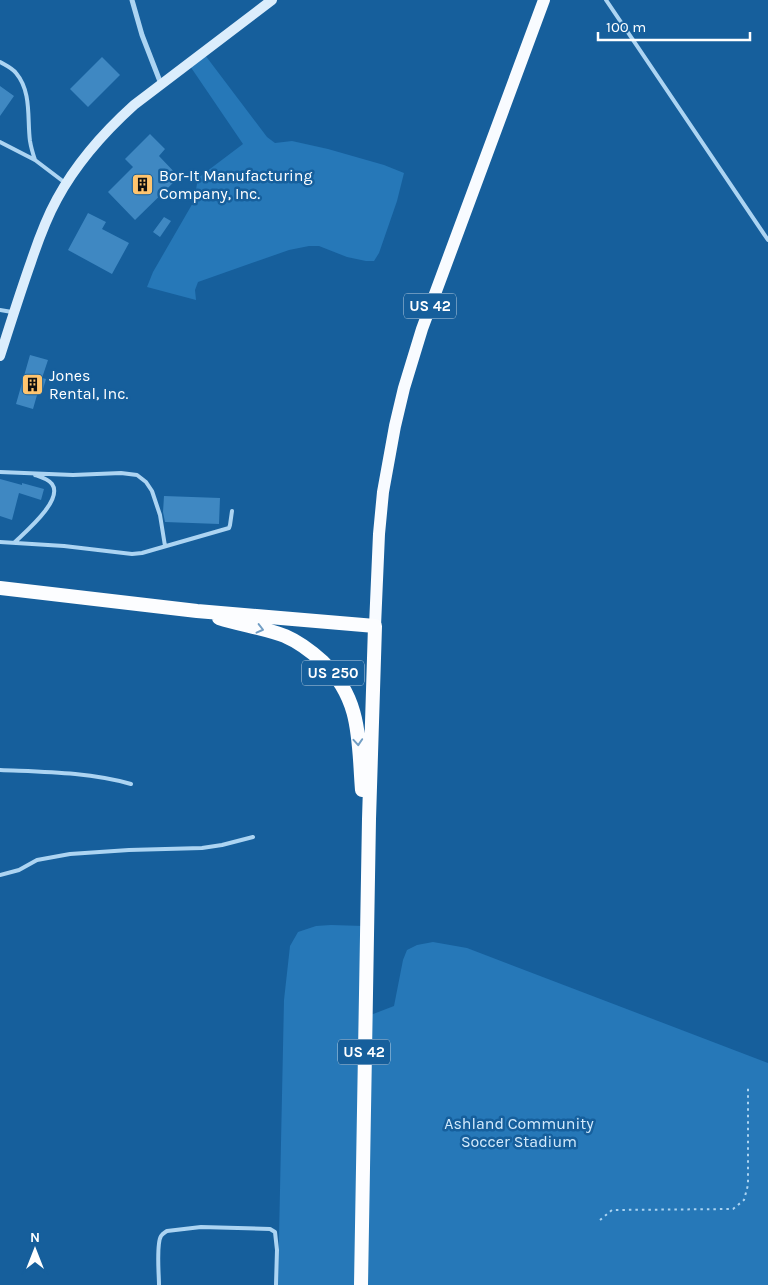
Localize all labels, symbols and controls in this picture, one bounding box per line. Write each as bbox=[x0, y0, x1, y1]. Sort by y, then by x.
scale bar bbox=[598, 10, 750, 42]
text: 100 m bbox=[606, 18, 646, 36]
place label: Bor-It Manufacturing Company, Inc. bbox=[159, 166, 313, 203]
building icon: Bor-It Manufacturing Company, Inc. bbox=[131, 172, 155, 196]
road number: US 42 bbox=[404, 294, 456, 318]
place label: Jones Rental, Inc. bbox=[49, 366, 129, 403]
building icon: Jones Rental, Inc. bbox=[21, 372, 45, 396]
one-way arrow bbox=[256, 623, 265, 634]
road number: US 250 bbox=[302, 660, 364, 686]
one-way arrow bbox=[353, 739, 364, 747]
road number: US 42 bbox=[338, 1040, 390, 1064]
park label: Ashland Community Soccer Stadium bbox=[444, 1114, 594, 1151]
north arrow bbox=[10, 1225, 60, 1275]
text: N bbox=[30, 1229, 40, 1246]

